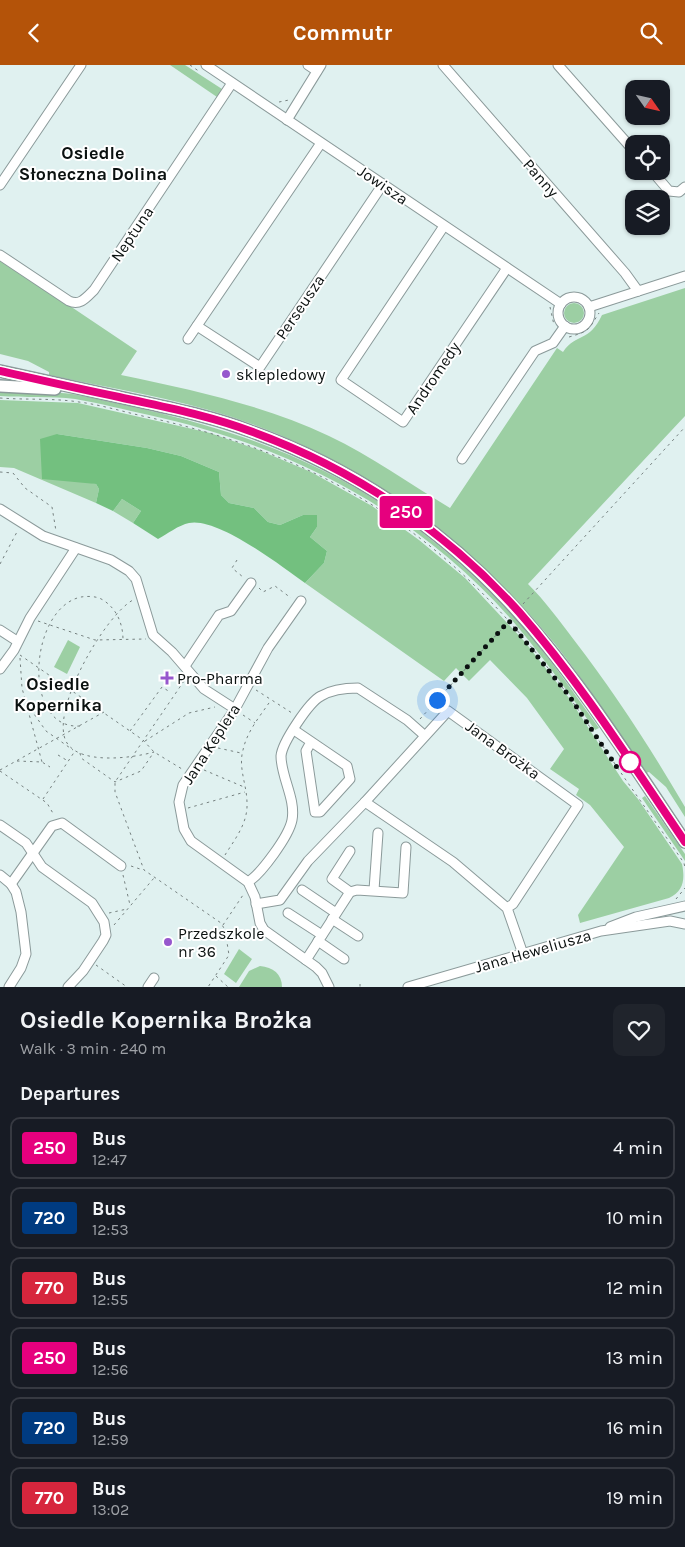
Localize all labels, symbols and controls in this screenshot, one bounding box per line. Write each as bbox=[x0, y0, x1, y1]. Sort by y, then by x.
icon: back bbox=[20, 19, 48, 47]
icon: search bbox=[637, 19, 665, 47]
text: Commutr bbox=[293, 20, 392, 46]
north arrow bbox=[625, 80, 670, 125]
map controls bbox=[625, 80, 670, 235]
button: locate bbox=[625, 135, 670, 180]
district label: Osiedle Słoneczna Dolina bbox=[19, 142, 167, 185]
street label: Panny bbox=[519, 155, 563, 201]
street label: Jowisza bbox=[354, 161, 412, 209]
button: layers bbox=[625, 190, 670, 235]
street label: Neptuna bbox=[107, 203, 157, 265]
street label: Perseusza bbox=[271, 271, 329, 343]
street label: Andromedy bbox=[402, 338, 464, 418]
place label: sklepledowy bbox=[236, 365, 326, 384]
marker: sklepledowy bbox=[220, 368, 232, 380]
line badge: 250 bbox=[377, 496, 435, 528]
text: 250 bbox=[390, 501, 422, 523]
place label: Pro-Pharma bbox=[177, 669, 263, 688]
marker: Pro-Pharma bbox=[161, 672, 173, 684]
district label: Osiedle Kopernika bbox=[14, 673, 102, 716]
your location bbox=[425, 688, 450, 713]
street label: Jana Keplera bbox=[178, 700, 244, 788]
street label: Jana Brożka bbox=[462, 717, 544, 783]
unlabelled marker bbox=[619, 751, 641, 773]
place label: Przedszkole nr 36 bbox=[178, 924, 264, 961]
street label: Jana Heweliusza bbox=[473, 925, 593, 977]
marker: Przedszkole nr 36 bbox=[162, 936, 174, 948]
button: heart bbox=[613, 1004, 665, 1056]
text: Osiedle Kopernika Brożka bbox=[20, 1006, 312, 1034]
text: Walk · 3 min · 240 m bbox=[20, 1039, 166, 1058]
text: Departures bbox=[20, 1083, 120, 1105]
text: Bus bbox=[92, 1128, 126, 1150]
text: 250 bbox=[33, 1137, 66, 1159]
text: 4 min bbox=[613, 1137, 663, 1159]
text: 12:47 bbox=[92, 1150, 127, 1169]
text: Bus bbox=[92, 1198, 126, 1220]
text: 720 bbox=[34, 1207, 65, 1229]
text: 10 min bbox=[606, 1207, 663, 1229]
text: 12:53 bbox=[92, 1220, 129, 1239]
text: Bus bbox=[92, 1268, 126, 1290]
text: 770 bbox=[35, 1277, 64, 1299]
text: 12 min bbox=[606, 1277, 663, 1299]
text: 12:55 bbox=[92, 1290, 128, 1309]
text: Bus bbox=[92, 1338, 126, 1360]
text: 250 bbox=[33, 1347, 66, 1369]
text: 13 min bbox=[606, 1347, 663, 1369]
text: 12:56 bbox=[92, 1360, 128, 1379]
text: Bus bbox=[92, 1408, 126, 1430]
text: 720 bbox=[34, 1417, 65, 1439]
text: 16 min bbox=[606, 1417, 663, 1439]
text: 12:59 bbox=[92, 1430, 129, 1449]
text: Bus bbox=[92, 1478, 126, 1500]
text: 770 bbox=[35, 1487, 64, 1509]
text: 19 min bbox=[606, 1487, 663, 1509]
text: 13:02 bbox=[92, 1500, 129, 1519]

